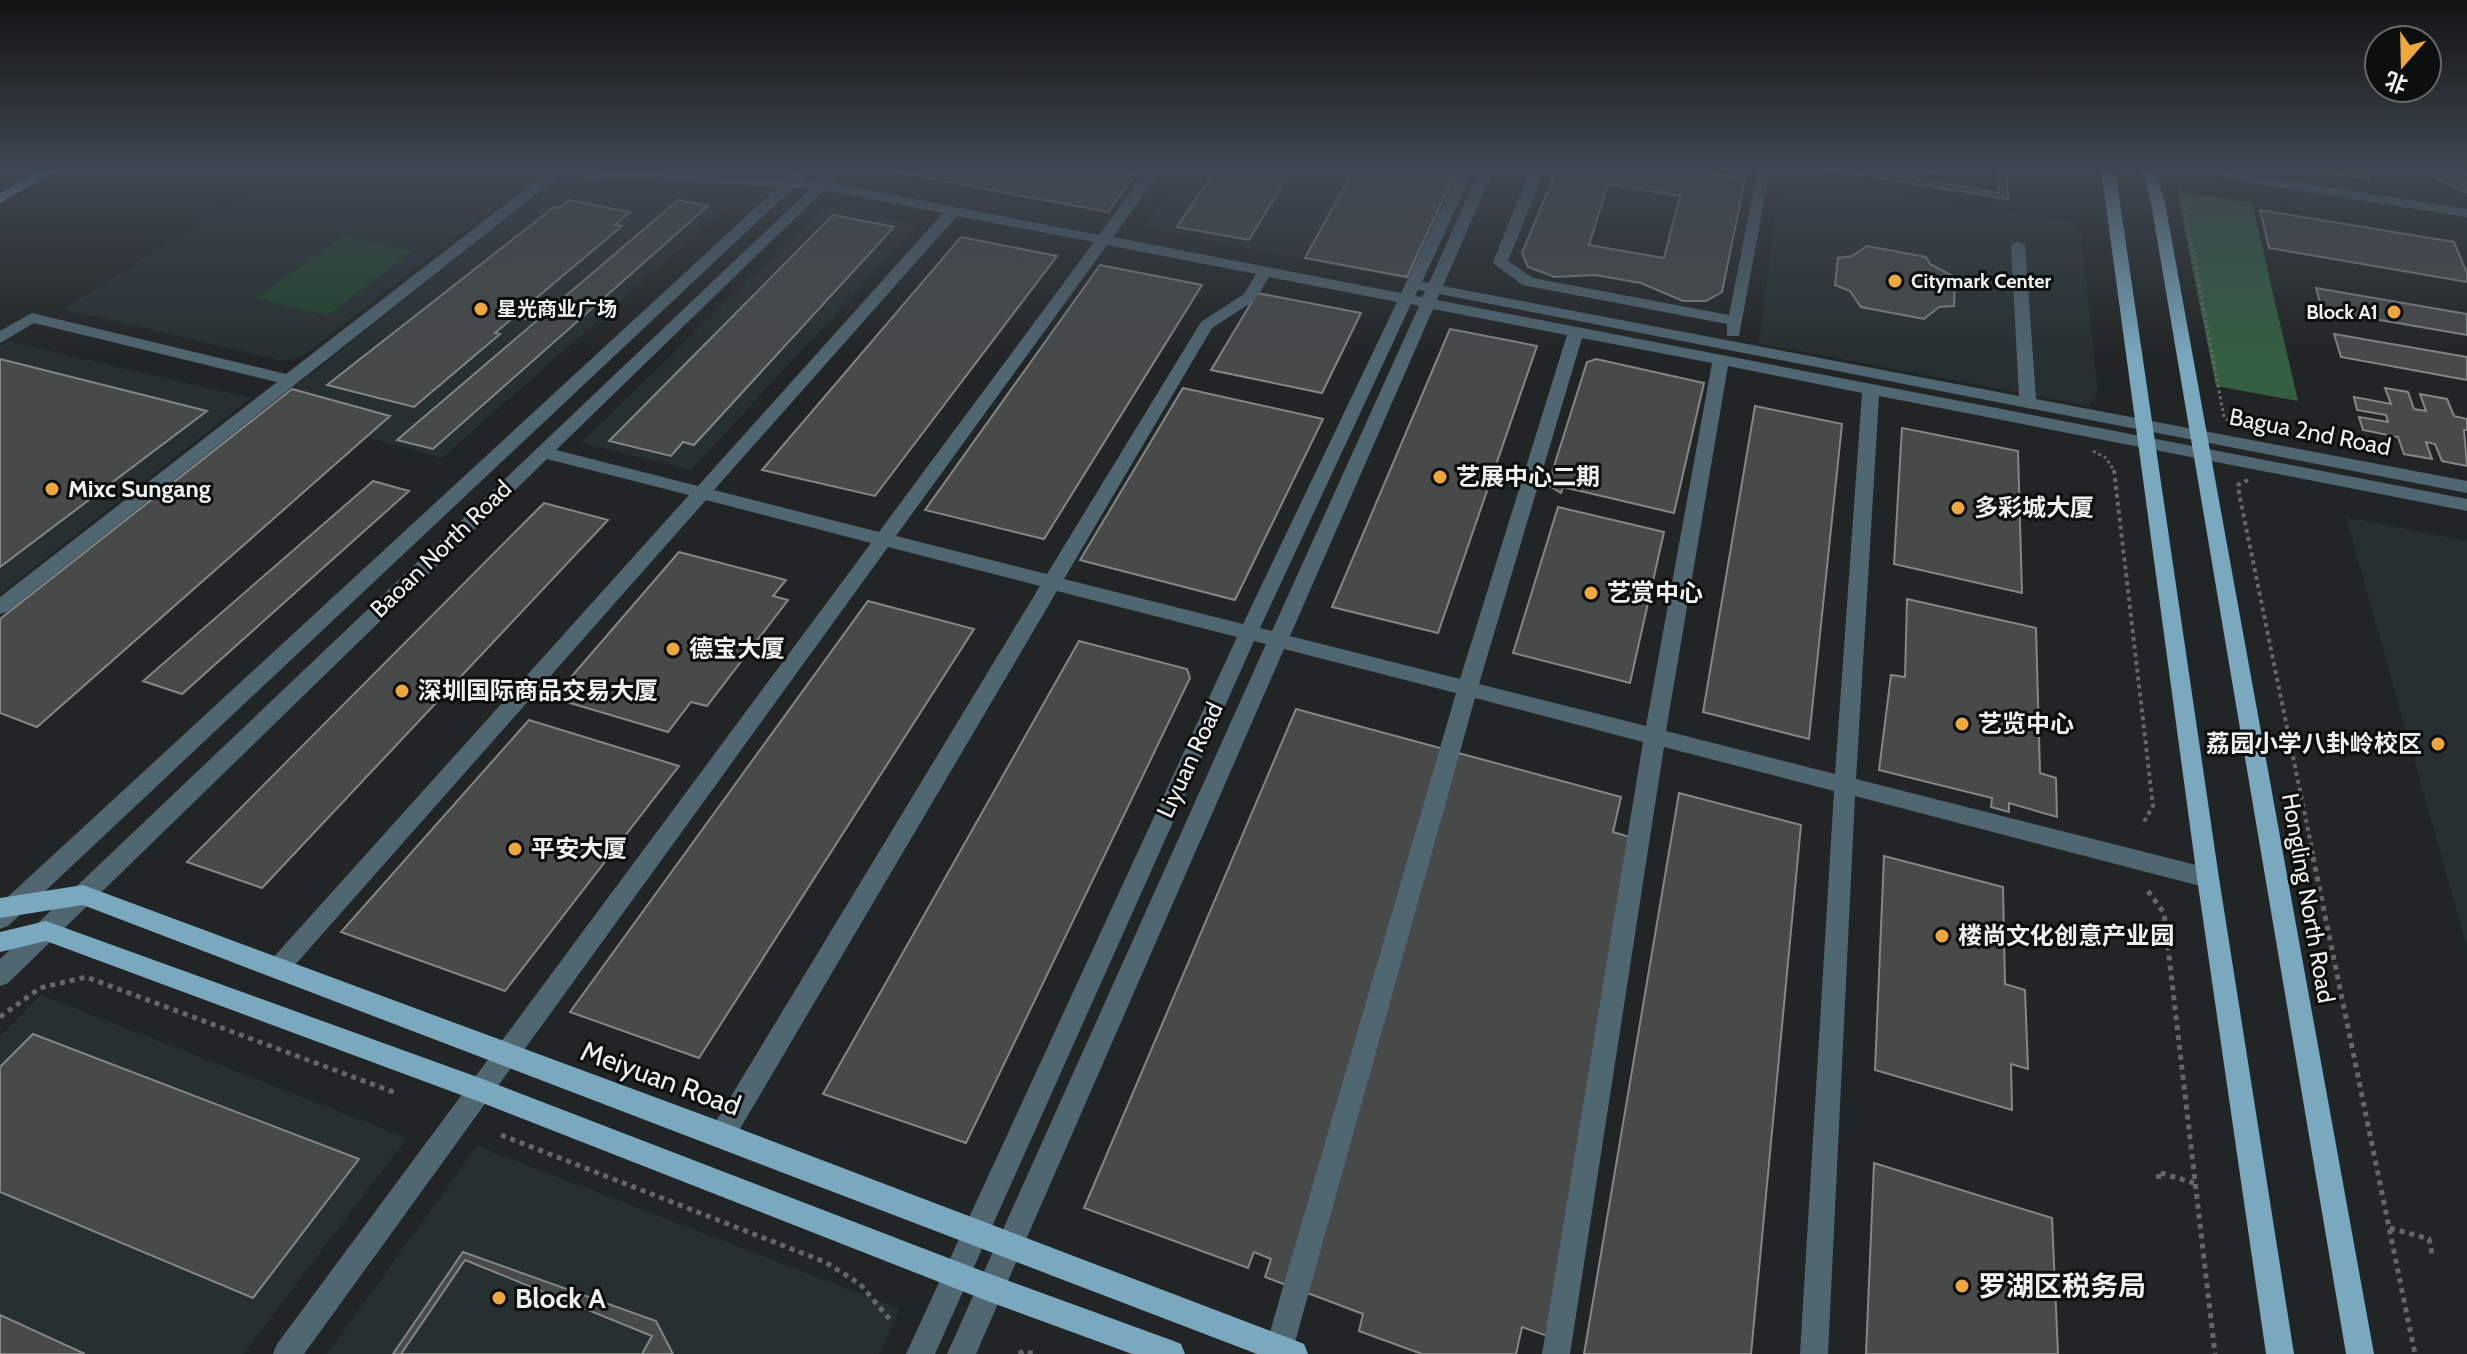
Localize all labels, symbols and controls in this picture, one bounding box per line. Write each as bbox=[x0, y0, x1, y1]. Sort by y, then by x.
north arrow bbox=[2363, 24, 2443, 104]
text: 北 bbox=[2381, 66, 2411, 99]
place label: Citymark Center bbox=[1911, 269, 2052, 293]
marker: Citymark Center bbox=[1886, 272, 1904, 290]
place label: 星光商业广场 bbox=[497, 297, 617, 321]
marker: 星光商业广场 bbox=[472, 300, 490, 318]
place label: Block A1 bbox=[2306, 300, 2378, 324]
marker: Block A1 bbox=[2385, 303, 2403, 321]
street label: Bagua 2nd Road bbox=[2227, 402, 2393, 461]
place label: 艺展中心二期 bbox=[1456, 462, 1600, 491]
marker: 艺展中心二期 bbox=[1431, 468, 1449, 486]
place label: Mixc Sungang bbox=[68, 474, 211, 503]
street label: Baoan North Road bbox=[364, 474, 517, 623]
marker: Mixc Sungang bbox=[43, 480, 61, 498]
place label: 多彩城大厦 bbox=[1974, 493, 2094, 522]
marker: 多彩城大厦 bbox=[1949, 499, 1967, 517]
place label: 艺赏中心 bbox=[1607, 578, 1703, 607]
marker: 艺赏中心 bbox=[1582, 584, 1600, 602]
place label: 德宝大厦 bbox=[689, 634, 785, 663]
marker: 德宝大厦 bbox=[664, 640, 682, 658]
place label: 深圳国际商品交易大厦 bbox=[418, 676, 658, 705]
marker: 深圳国际商品交易大厦 bbox=[393, 682, 411, 700]
street label: Liyuan Road bbox=[1150, 697, 1229, 822]
place label: 艺览中心 bbox=[1978, 709, 2074, 738]
marker: 艺览中心 bbox=[1953, 715, 1971, 733]
place label: 荔园小学八卦岭校区 bbox=[2206, 729, 2422, 758]
marker: 荔园小学八卦岭校区 bbox=[2429, 735, 2447, 753]
street label: Hongling North Road bbox=[2276, 791, 2341, 1005]
place label: 平安大厦 bbox=[531, 834, 627, 863]
marker: 平安大厦 bbox=[506, 840, 524, 858]
place label: 楼尚文化创意产业园 bbox=[1958, 921, 2174, 950]
marker: 楼尚文化创意产业园 bbox=[1933, 927, 1951, 945]
street label: Meiyuan Road bbox=[576, 1033, 746, 1123]
place label: 罗湖区税务局 bbox=[1978, 1269, 2146, 1303]
marker: 罗湖区税务局 bbox=[1953, 1277, 1971, 1295]
place label: Block A bbox=[515, 1281, 606, 1315]
marker: Block A bbox=[490, 1289, 508, 1307]

